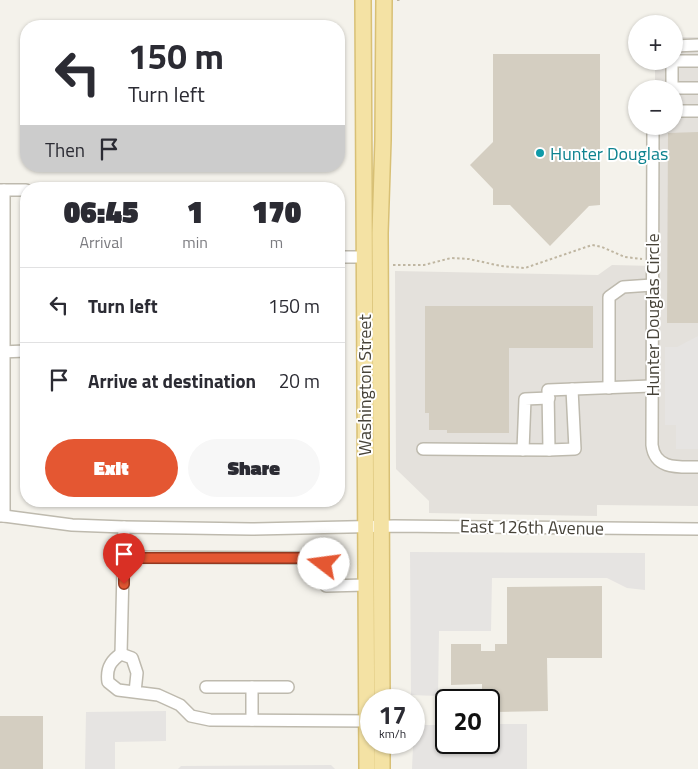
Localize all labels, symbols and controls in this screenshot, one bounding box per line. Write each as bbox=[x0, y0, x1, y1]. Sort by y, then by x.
map controls bbox=[628, 15, 683, 135]
button: + bbox=[628, 15, 683, 70]
text: 150 m bbox=[128, 29, 224, 83]
icon: left bbox=[45, 40, 110, 105]
text: Turn left bbox=[128, 77, 205, 111]
button: − bbox=[628, 80, 683, 135]
text: Then bbox=[45, 135, 85, 164]
icon: arrive bbox=[95, 135, 123, 163]
place label: Hunter Douglas bbox=[550, 140, 668, 167]
marker: Hunter Douglas bbox=[534, 147, 546, 159]
text: 06:45 bbox=[64, 189, 138, 235]
text: 1 bbox=[187, 189, 203, 235]
text: 170 bbox=[252, 189, 301, 235]
text: Arrival bbox=[79, 230, 123, 254]
text: min bbox=[182, 230, 208, 254]
text: m bbox=[270, 230, 283, 254]
street label: Hunter Douglas Circle bbox=[639, 233, 666, 397]
icon: left bbox=[45, 291, 73, 319]
text: Turn left bbox=[88, 291, 158, 320]
text: 150 m bbox=[268, 291, 320, 320]
street label: Washington Street bbox=[351, 314, 378, 456]
icon: arrive bbox=[45, 366, 73, 394]
text: Arrive at destination bbox=[88, 366, 256, 395]
text: 20 m bbox=[279, 366, 320, 395]
button: Exit bbox=[45, 439, 178, 497]
button: Share bbox=[188, 439, 320, 497]
street label: East 126th Avenue bbox=[460, 512, 604, 542]
pin bbox=[103, 533, 145, 584]
position arrow bbox=[297, 537, 349, 589]
icon: arrive bbox=[110, 540, 138, 568]
speed limit sign: 20 bbox=[435, 689, 500, 754]
text: 17 bbox=[378, 696, 407, 734]
text: km/h bbox=[379, 724, 406, 743]

